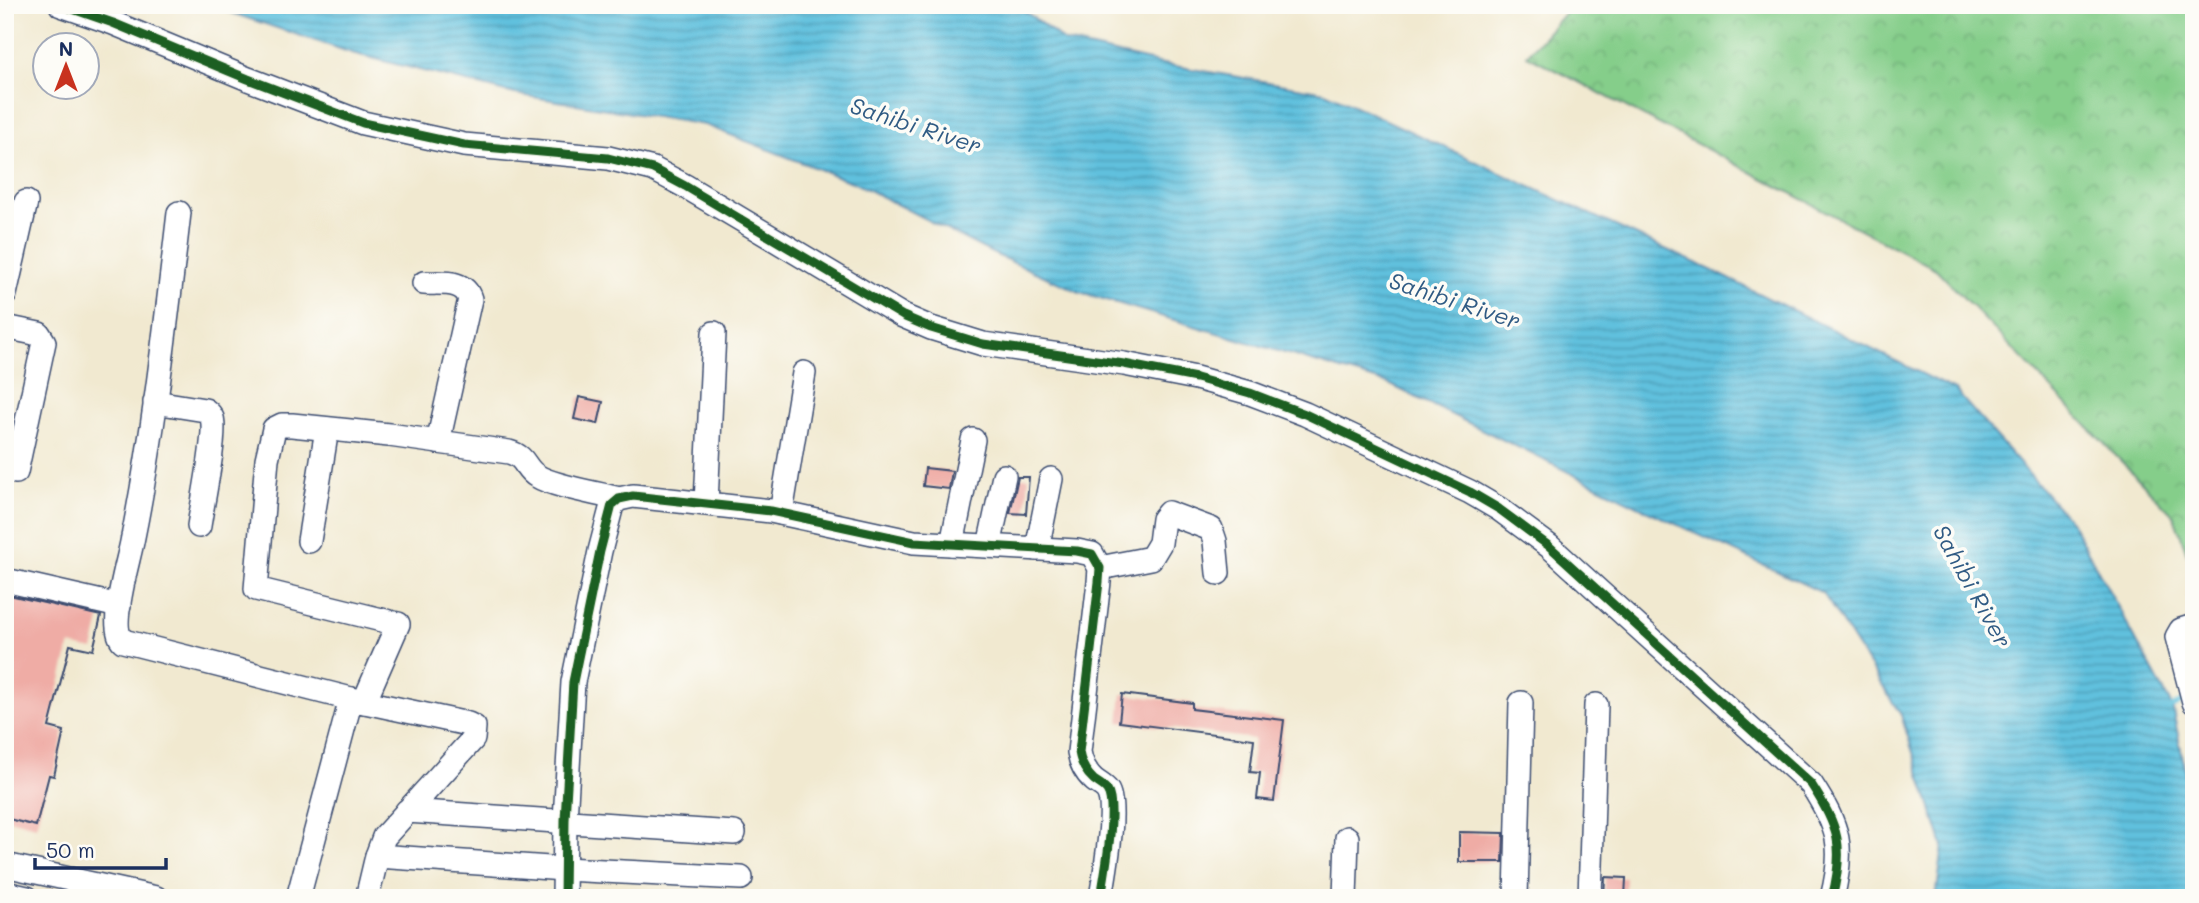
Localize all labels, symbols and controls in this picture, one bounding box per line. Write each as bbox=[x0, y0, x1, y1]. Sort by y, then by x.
north arrow bbox=[32, 32, 102, 102]
text: N bbox=[59, 36, 73, 61]
water label: Sahibi River bbox=[847, 90, 985, 160]
water label: Sahibi River bbox=[1386, 265, 1524, 335]
water label: Sahibi River bbox=[1927, 519, 2019, 653]
scale bar bbox=[35, 826, 166, 870]
text: 50 m bbox=[46, 836, 95, 863]

